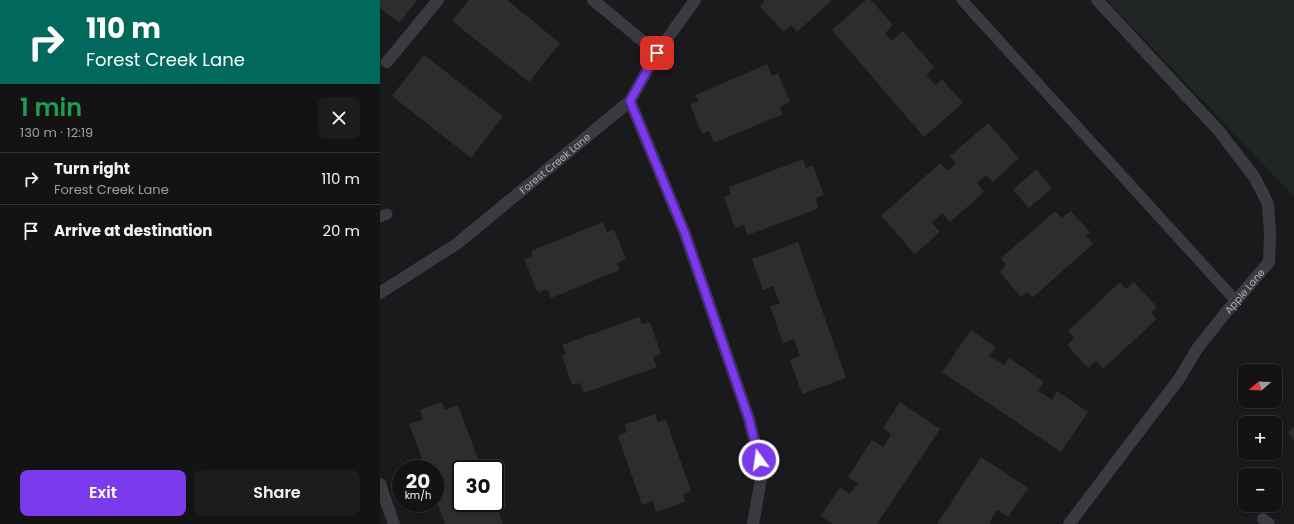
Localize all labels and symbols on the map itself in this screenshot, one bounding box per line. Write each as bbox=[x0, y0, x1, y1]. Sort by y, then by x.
pin bbox=[640, 36, 674, 70]
street label: Forest Creek Lane bbox=[516, 130, 594, 197]
street label: Apple Lane bbox=[1221, 265, 1268, 317]
north arrow bbox=[1238, 364, 1282, 408]
position arrow bbox=[738, 439, 780, 481]
speed limit sign: 30 bbox=[452, 460, 504, 512]

